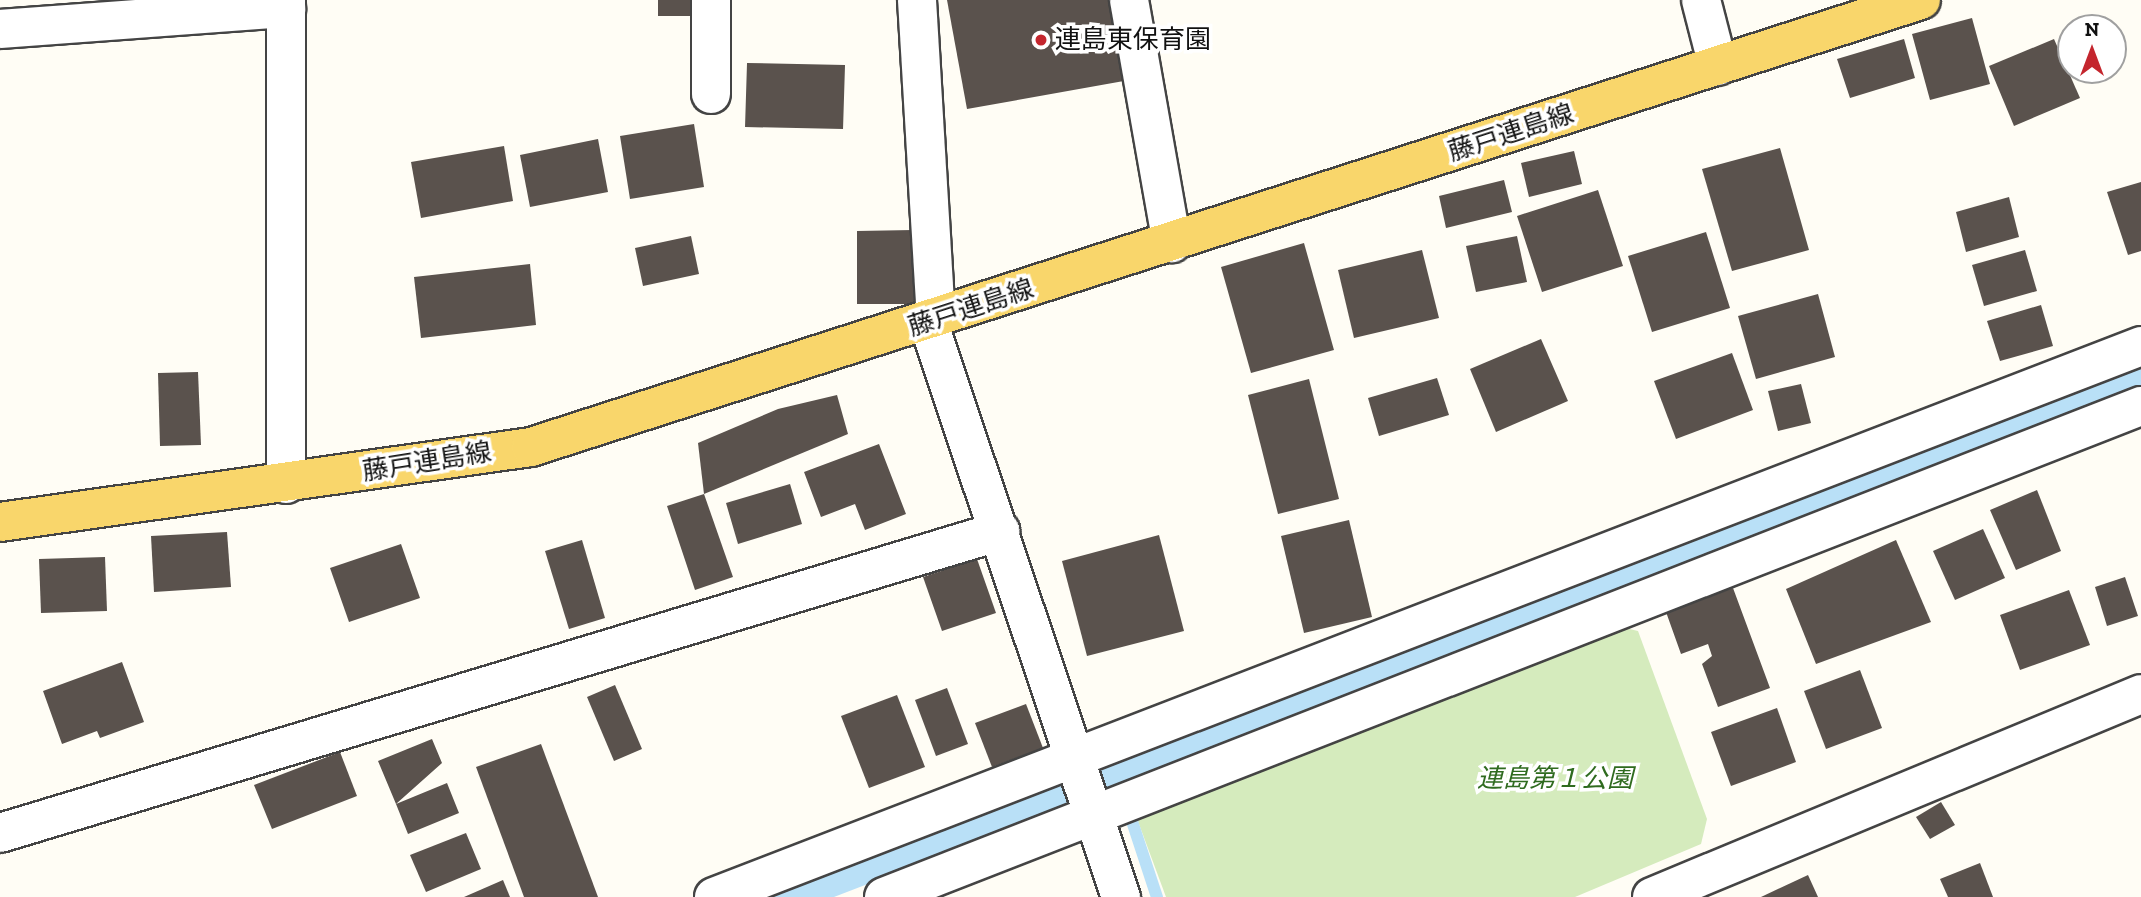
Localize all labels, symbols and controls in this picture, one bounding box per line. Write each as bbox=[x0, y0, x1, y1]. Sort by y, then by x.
north arrow bbox=[2057, 14, 2127, 84]
text: N bbox=[2085, 18, 2099, 41]
place label: 連島東保育園 bbox=[1055, 24, 1211, 56]
marker: 連島東保育園 bbox=[1033, 32, 1049, 48]
street label: 藤戸連島線 bbox=[1444, 98, 1578, 168]
street label: 藤戸連島線 bbox=[904, 273, 1038, 343]
street label: 藤戸連島線 bbox=[360, 436, 494, 488]
park label: 連島第１公園 bbox=[1477, 763, 1633, 795]

